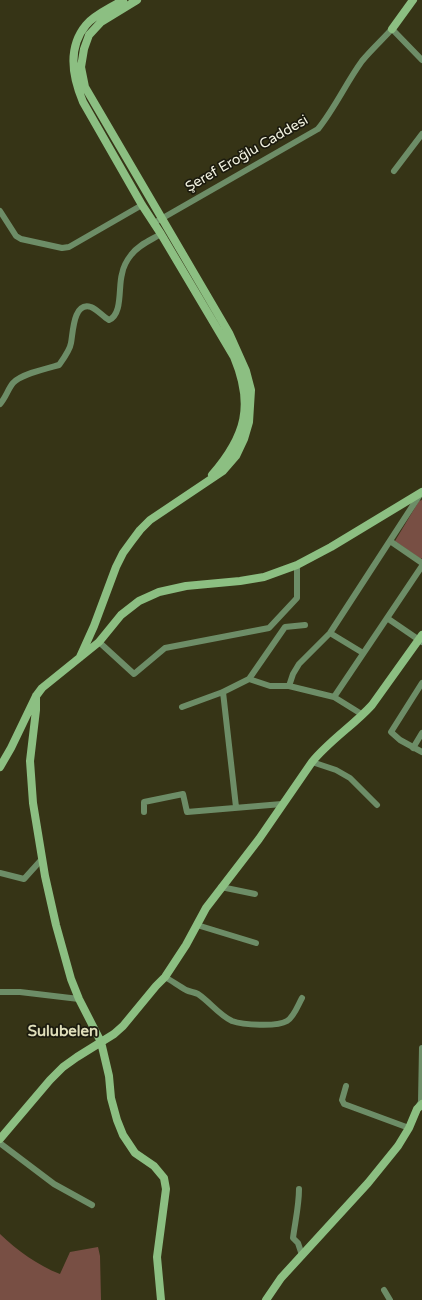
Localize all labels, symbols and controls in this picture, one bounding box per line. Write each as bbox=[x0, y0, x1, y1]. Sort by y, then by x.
street label: Şeref Eroğlu Caddesi bbox=[183, 112, 311, 196]
district label: Sulubelen bbox=[28, 1023, 98, 1041]

